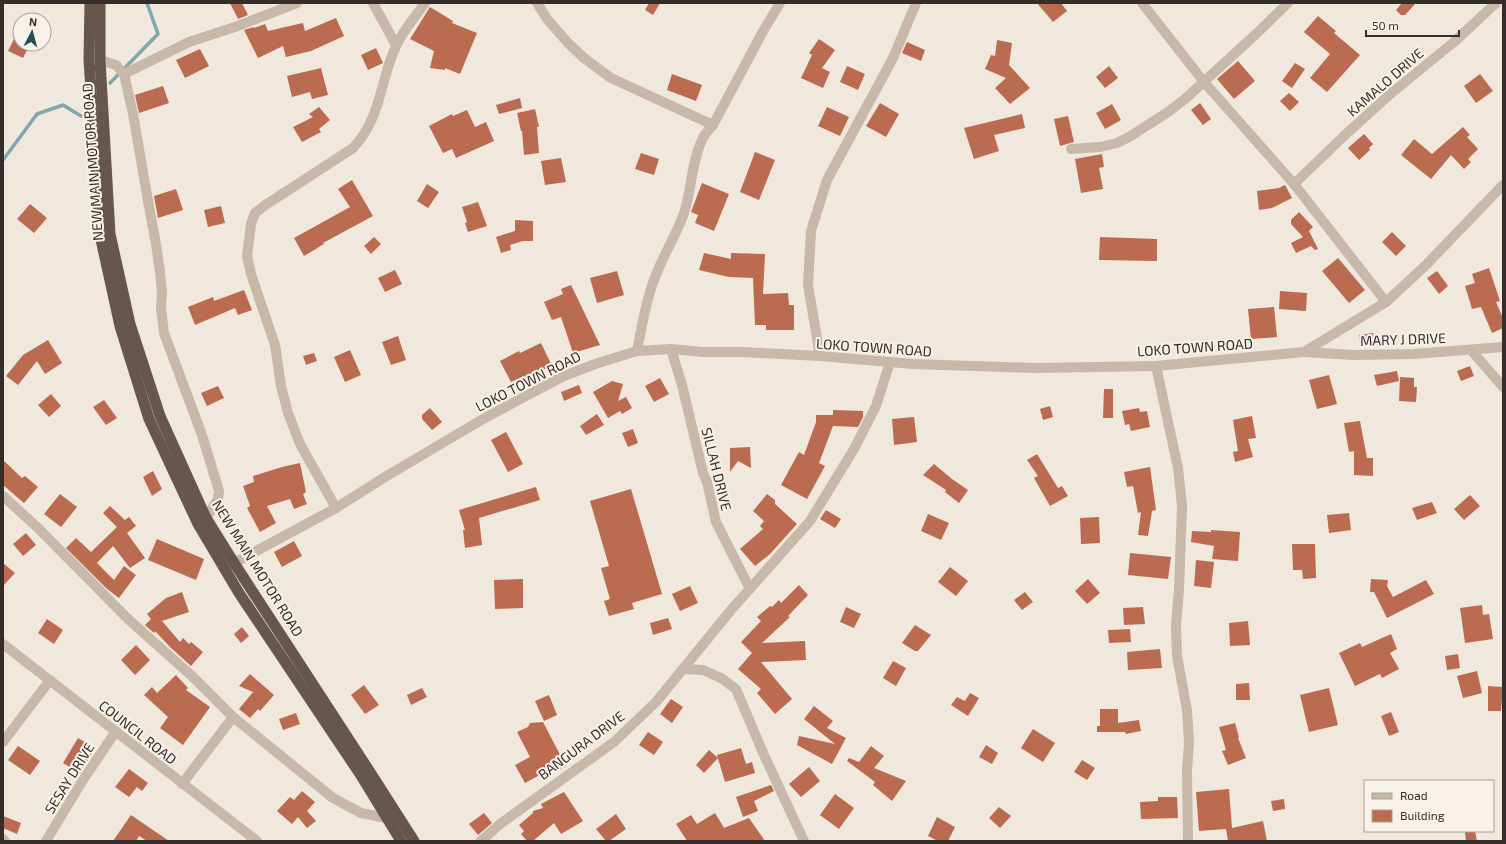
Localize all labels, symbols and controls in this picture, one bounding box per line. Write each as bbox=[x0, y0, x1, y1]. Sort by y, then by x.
north arrow bbox=[12, 12, 52, 52]
scale bar bbox=[1366, 12, 1459, 38]
text: N bbox=[28, 15, 38, 28]
text: 50 m bbox=[1372, 18, 1399, 32]
street label: KAMALO DRIVE bbox=[1343, 44, 1427, 120]
street label: NEW MAIN MOTOR ROAD bbox=[78, 83, 106, 241]
street label: MARY J DRIVE bbox=[1360, 329, 1446, 349]
street label: LOKO TOWN ROAD bbox=[816, 334, 932, 360]
street label: LOKO TOWN ROAD bbox=[1137, 334, 1253, 360]
street label: LOKO TOWN ROAD bbox=[472, 347, 584, 415]
street label: SILLAH DRIVE bbox=[698, 426, 736, 512]
street label: NEW MAIN MOTOR ROAD bbox=[209, 496, 307, 640]
street label: COUNCIL ROAD bbox=[96, 696, 180, 768]
street label: BANGURA DRIVE bbox=[535, 707, 628, 783]
street label: SESAY DRIVE bbox=[41, 739, 98, 817]
legend bbox=[1364, 780, 1494, 832]
text: Road bbox=[1400, 788, 1428, 802]
text: Building bbox=[1400, 808, 1445, 822]

